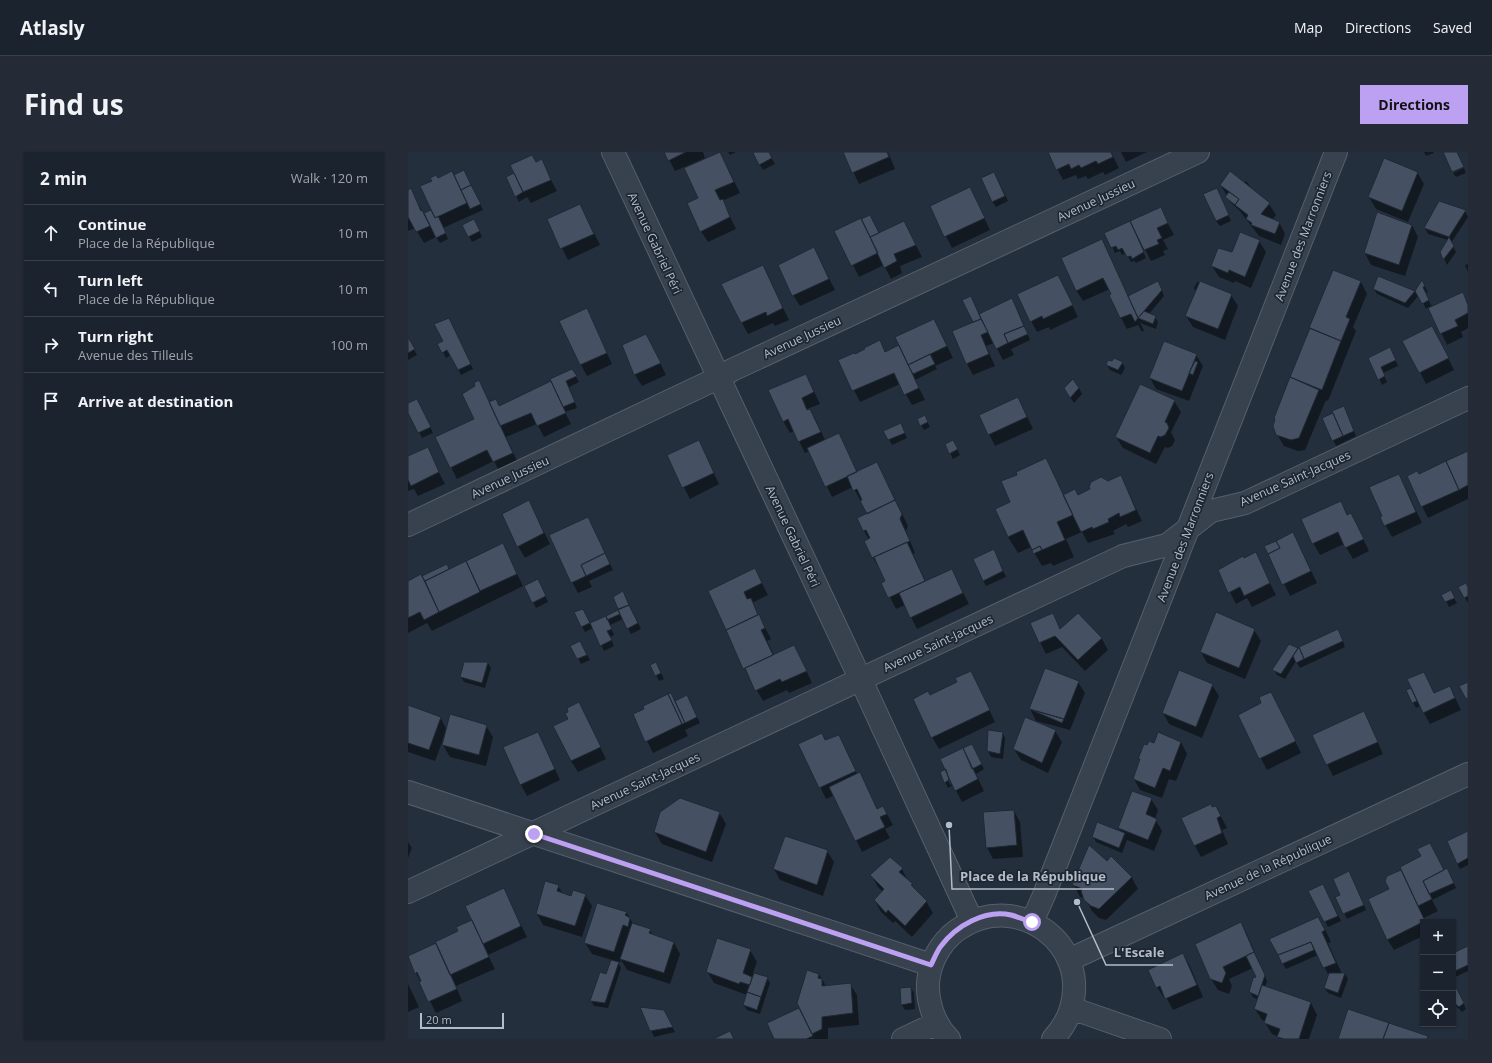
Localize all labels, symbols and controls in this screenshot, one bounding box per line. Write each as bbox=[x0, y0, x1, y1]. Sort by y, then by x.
text: Atlasly bbox=[20, 15, 85, 41]
text: Map bbox=[1294, 18, 1323, 37]
text: Directions bbox=[1345, 18, 1411, 37]
text: Saved bbox=[1433, 18, 1472, 37]
text: Find us bbox=[24, 85, 124, 123]
button: Directions bbox=[1360, 85, 1468, 124]
text: 2 min bbox=[40, 167, 87, 190]
text: Walk · 120 m bbox=[291, 169, 368, 187]
street label: Avenue des Marronniers bbox=[1270, 169, 1336, 303]
street label: Avenue Jussieu bbox=[1054, 175, 1138, 225]
street label: Avenue Gabriel Péri bbox=[624, 189, 686, 297]
text: Continue bbox=[78, 214, 146, 234]
icon: ahead bbox=[40, 222, 62, 244]
text: 10 m bbox=[338, 224, 368, 242]
text: Place de la République bbox=[78, 234, 215, 252]
text: Turn left bbox=[78, 270, 143, 290]
icon: left bbox=[40, 278, 62, 300]
text: 10 m bbox=[338, 280, 368, 298]
text: Place de la République bbox=[78, 290, 215, 308]
street label: Avenue Jussieu bbox=[760, 312, 844, 362]
text: Turn right bbox=[78, 326, 153, 346]
icon: right bbox=[40, 334, 62, 356]
text: 100 m bbox=[330, 336, 368, 354]
text: Avenue des Tilleuls bbox=[78, 346, 193, 364]
icon: arrive bbox=[40, 390, 62, 412]
text: Arrive at destination bbox=[78, 391, 233, 411]
street label: Avenue Saint-Jacques bbox=[1237, 446, 1353, 510]
street label: Avenue Jussieu bbox=[468, 452, 552, 502]
street label: Avenue des Marronniers bbox=[1152, 470, 1218, 604]
street label: Avenue Gabriel Péri bbox=[762, 482, 824, 590]
street label: Avenue Saint-Jacques bbox=[880, 610, 996, 676]
street label: Avenue Saint-Jacques bbox=[587, 748, 703, 814]
route end bbox=[525, 825, 543, 843]
street label: Avenue de la République bbox=[1202, 830, 1335, 904]
callout: Place de la République bbox=[952, 864, 1114, 889]
text: Place de la République bbox=[960, 867, 1106, 885]
route start bbox=[1023, 913, 1041, 931]
map controls bbox=[1420, 919, 1456, 1027]
button: + bbox=[1420, 919, 1456, 955]
callout: L'Escale bbox=[1106, 940, 1173, 965]
text: L'Escale bbox=[1114, 943, 1165, 961]
button: − bbox=[1420, 955, 1456, 991]
button: locate bbox=[1420, 991, 1456, 1027]
scale bar bbox=[420, 1011, 504, 1030]
text: 20 m bbox=[426, 1012, 452, 1027]

